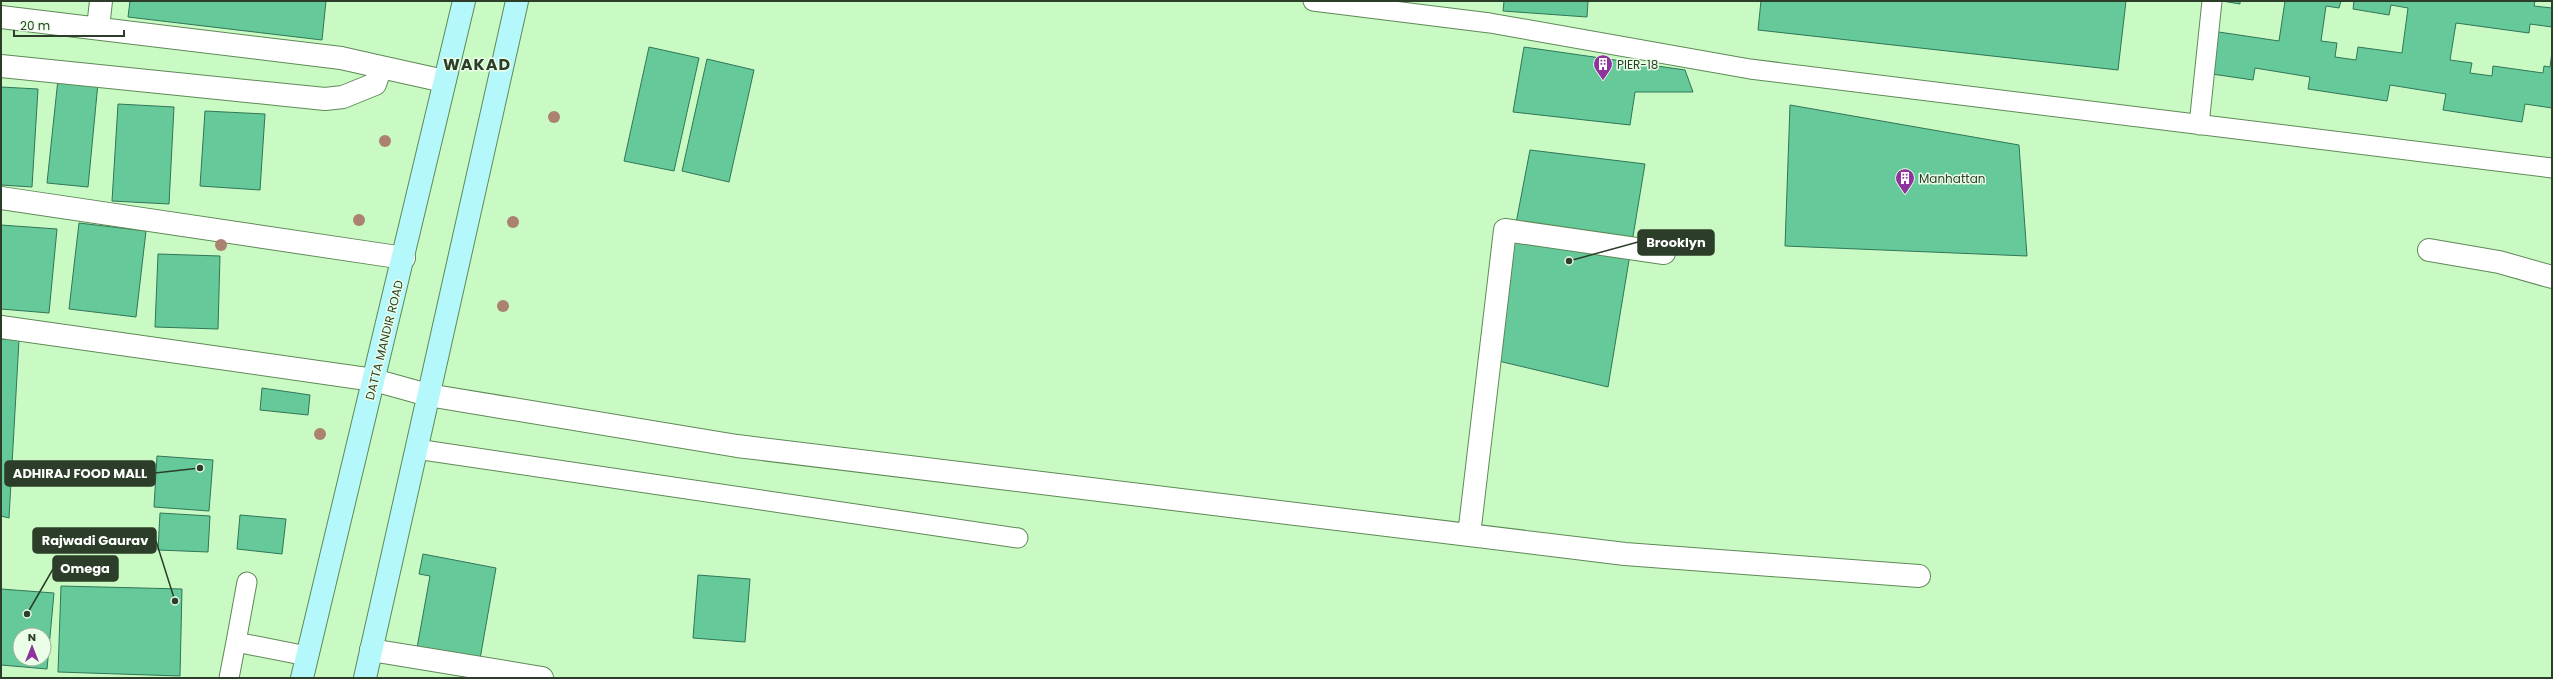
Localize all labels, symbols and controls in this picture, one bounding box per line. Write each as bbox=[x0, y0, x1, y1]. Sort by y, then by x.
scale bar bbox=[14, 12, 124, 38]
text: 20 m bbox=[20, 17, 50, 34]
district label: WAKAD bbox=[443, 53, 511, 76]
building icon: PIER-18 bbox=[1592, 53, 1614, 81]
place label: PIER-18 bbox=[1617, 56, 1658, 73]
building icon: Manhattan bbox=[1894, 167, 1916, 195]
place label: Manhattan bbox=[1919, 170, 1985, 187]
callout: Brooklyn bbox=[1638, 230, 1714, 255]
text: Brooklyn bbox=[1646, 233, 1706, 252]
street label: DATTA MANDIR ROAD bbox=[361, 278, 407, 402]
callout: ADHIRAJ FOOD MALL bbox=[5, 461, 155, 486]
text: ADHIRAJ FOOD MALL bbox=[13, 464, 147, 483]
callout: Rajwadi Gaurav bbox=[33, 528, 156, 553]
text: Rajwadi Gaurav bbox=[42, 531, 149, 550]
callout: Omega bbox=[53, 556, 118, 581]
text: Omega bbox=[60, 559, 110, 578]
north arrow bbox=[12, 627, 52, 667]
text: N bbox=[28, 629, 36, 645]

